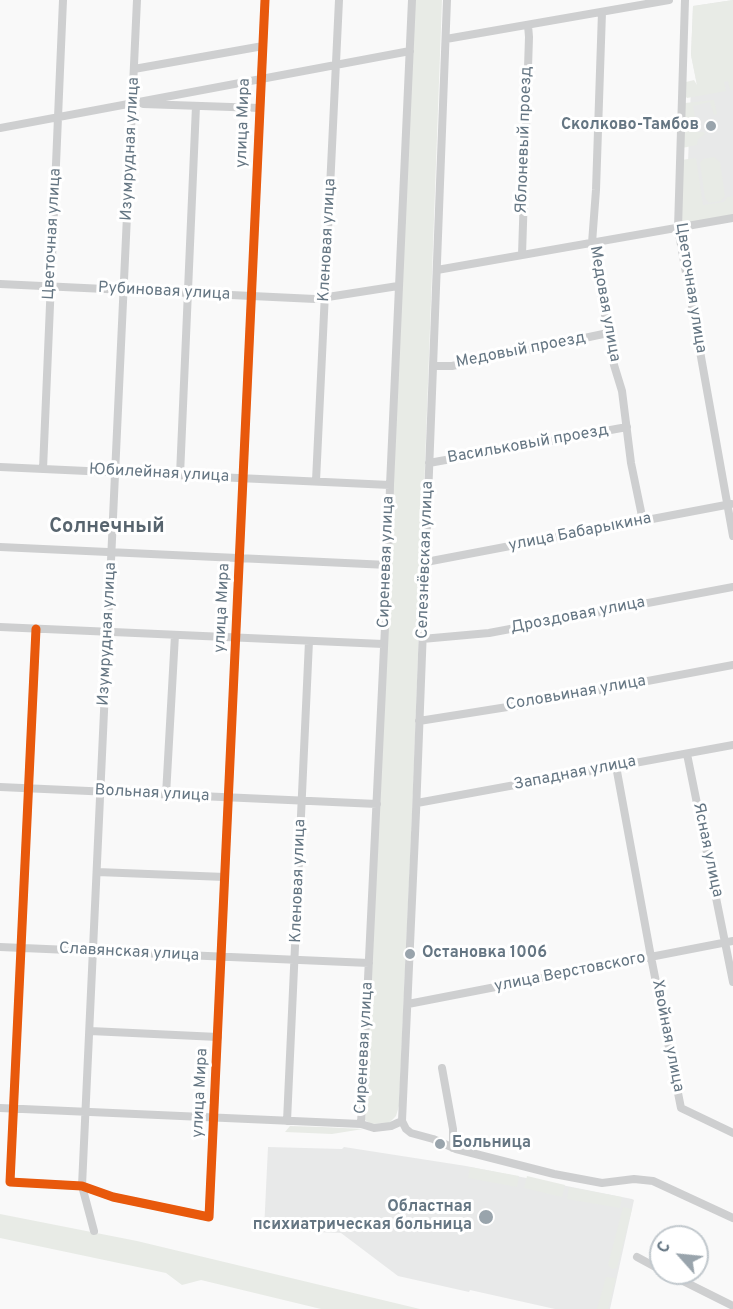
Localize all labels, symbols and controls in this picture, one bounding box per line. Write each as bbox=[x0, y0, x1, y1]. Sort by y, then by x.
street label: Яблоневый проезд bbox=[513, 66, 537, 214]
street label: Изумрудная улица bbox=[118, 77, 144, 221]
street label: улица Мира bbox=[233, 78, 255, 168]
place label: Сколково-Тамбов bbox=[561, 116, 699, 136]
marker: Сколково-Тамбов bbox=[704, 119, 718, 133]
street label: Цветочная улица bbox=[40, 168, 66, 300]
street label: Кленовая улица bbox=[315, 178, 341, 302]
street label: Цветочная улица bbox=[670, 221, 710, 355]
street label: Медовая улица bbox=[584, 244, 624, 364]
street label: Рубиновая улица bbox=[97, 279, 231, 305]
street label: Медовый проезд bbox=[455, 329, 587, 373]
street label: Васильковый проезд bbox=[446, 421, 610, 469]
street label: Юбилейная улица bbox=[88, 461, 230, 487]
street label: Селезнёвская улица bbox=[414, 481, 438, 639]
street label: Сиреневая улица bbox=[375, 496, 399, 628]
street label: улица Бабарыкина bbox=[507, 510, 653, 556]
district label: Солнечный bbox=[49, 516, 165, 540]
street label: Изумрудная улица bbox=[95, 562, 121, 706]
street label: улица Мира bbox=[211, 563, 235, 653]
street label: Дроздовая улица bbox=[509, 594, 647, 638]
street label: Соловьиная улица bbox=[504, 672, 648, 716]
street label: Западная улица bbox=[512, 753, 638, 795]
street label: Вольная улица bbox=[94, 781, 210, 807]
street label: Ясная улица bbox=[688, 801, 726, 899]
street label: Кленовая улица bbox=[287, 819, 311, 943]
street label: Славянская улица bbox=[58, 940, 200, 966]
place label: Остановка 1006 bbox=[422, 944, 547, 964]
marker: Остановка 1006 bbox=[403, 947, 417, 961]
street label: улица Верстовского bbox=[493, 949, 647, 997]
street label: Хвойная улица bbox=[647, 978, 687, 1094]
street label: Сиреневая улица bbox=[352, 982, 378, 1114]
street label: улица Мира bbox=[189, 1048, 213, 1138]
place label: Больница bbox=[452, 1134, 531, 1154]
marker: Больница bbox=[433, 1137, 447, 1151]
place label: Областная психиатрическая больница bbox=[253, 1198, 472, 1236]
marker: Областная психиатрическая больница bbox=[477, 1208, 495, 1226]
north arrow bbox=[649, 1225, 709, 1285]
text: С bbox=[654, 1239, 676, 1257]

